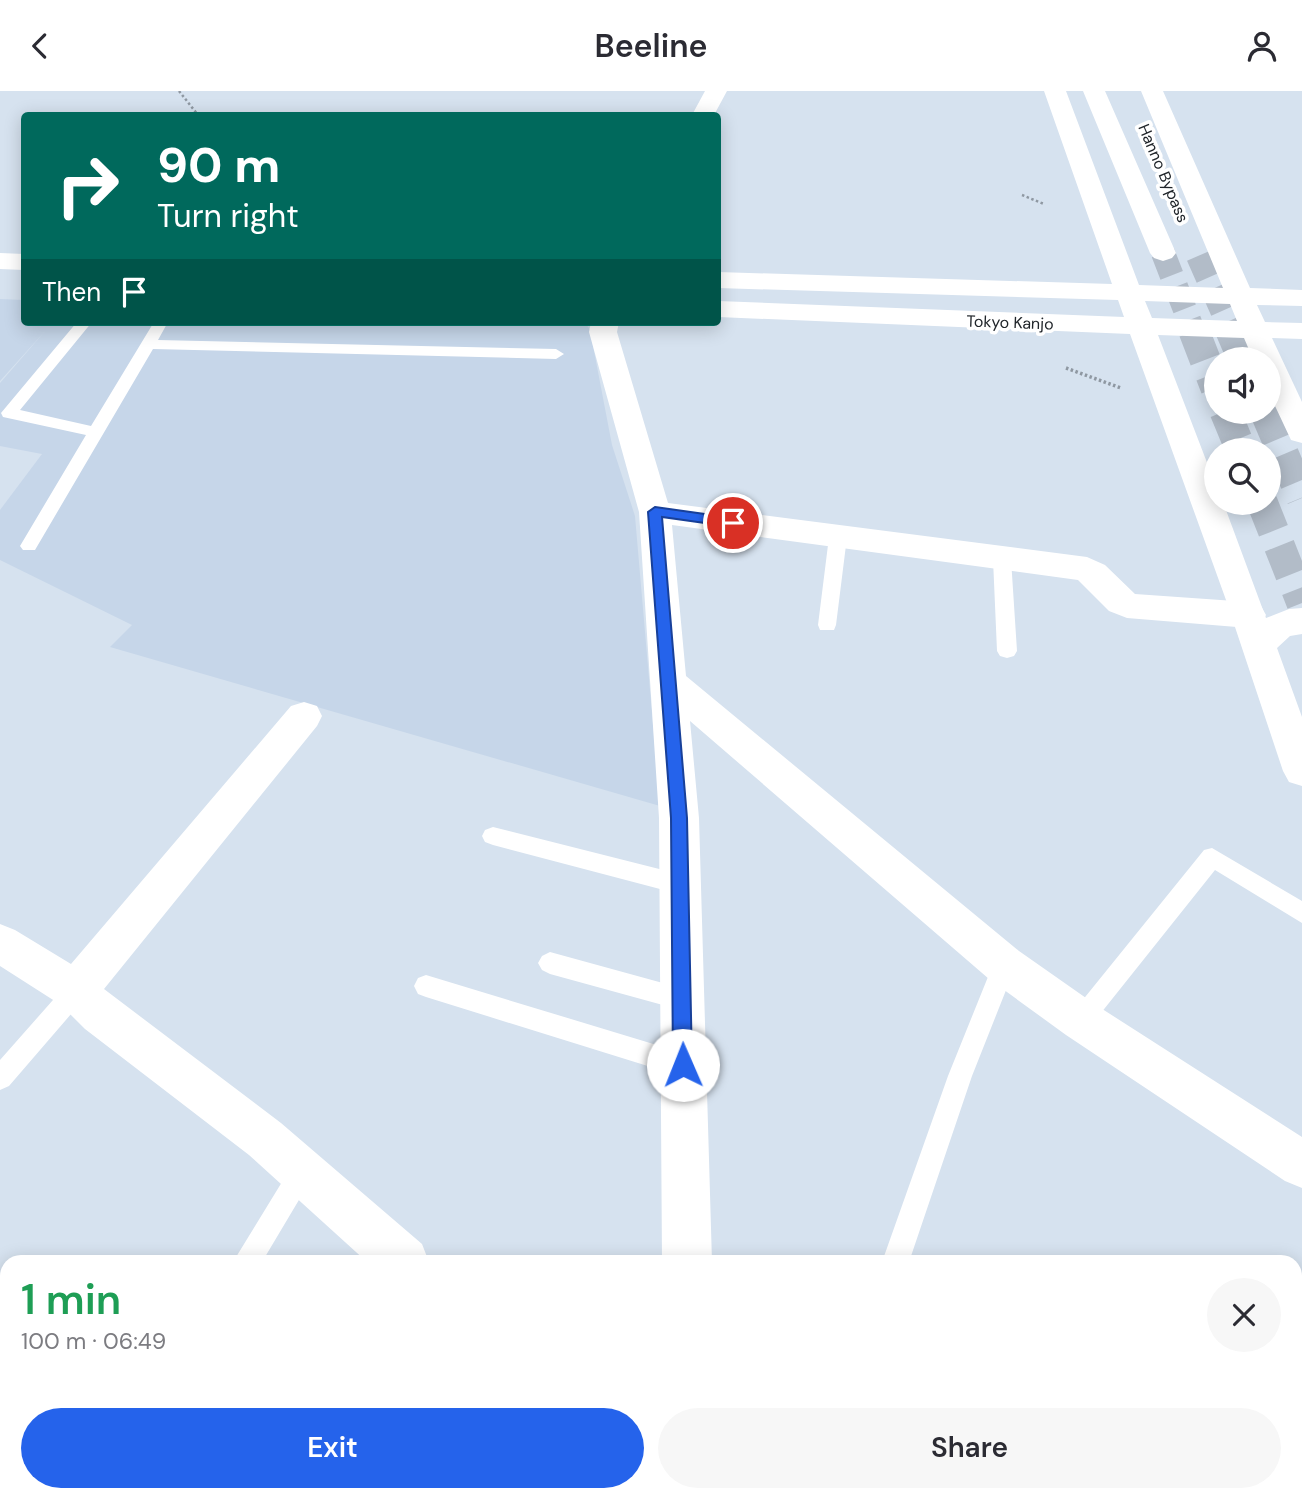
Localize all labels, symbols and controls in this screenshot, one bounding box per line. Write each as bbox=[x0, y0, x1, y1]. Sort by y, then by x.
text: Beeline bbox=[595, 25, 707, 67]
icon: back bbox=[21, 27, 59, 65]
icon: person bbox=[1243, 27, 1281, 65]
street label: Hanno Bypass bbox=[1133, 121, 1194, 226]
text: 90 m bbox=[157, 133, 280, 197]
icon: right bbox=[42, 140, 133, 231]
text: Turn right bbox=[157, 195, 299, 237]
icon: arrive bbox=[115, 273, 153, 311]
text: Then bbox=[42, 275, 101, 309]
street label: Tokyo Kanjo bbox=[966, 310, 1054, 335]
map controls bbox=[1204, 347, 1281, 515]
button: sound bbox=[1204, 347, 1281, 424]
button: search bbox=[1204, 438, 1281, 515]
pin bbox=[703, 493, 763, 553]
icon: arrive bbox=[714, 504, 752, 542]
position arrow bbox=[646, 1028, 720, 1102]
text: 1 min bbox=[21, 1272, 121, 1327]
button: close bbox=[1207, 1278, 1281, 1352]
text: 100 m · 06:49 bbox=[21, 1326, 166, 1356]
button: Exit bbox=[21, 1408, 644, 1488]
button: Share bbox=[658, 1408, 1281, 1488]

